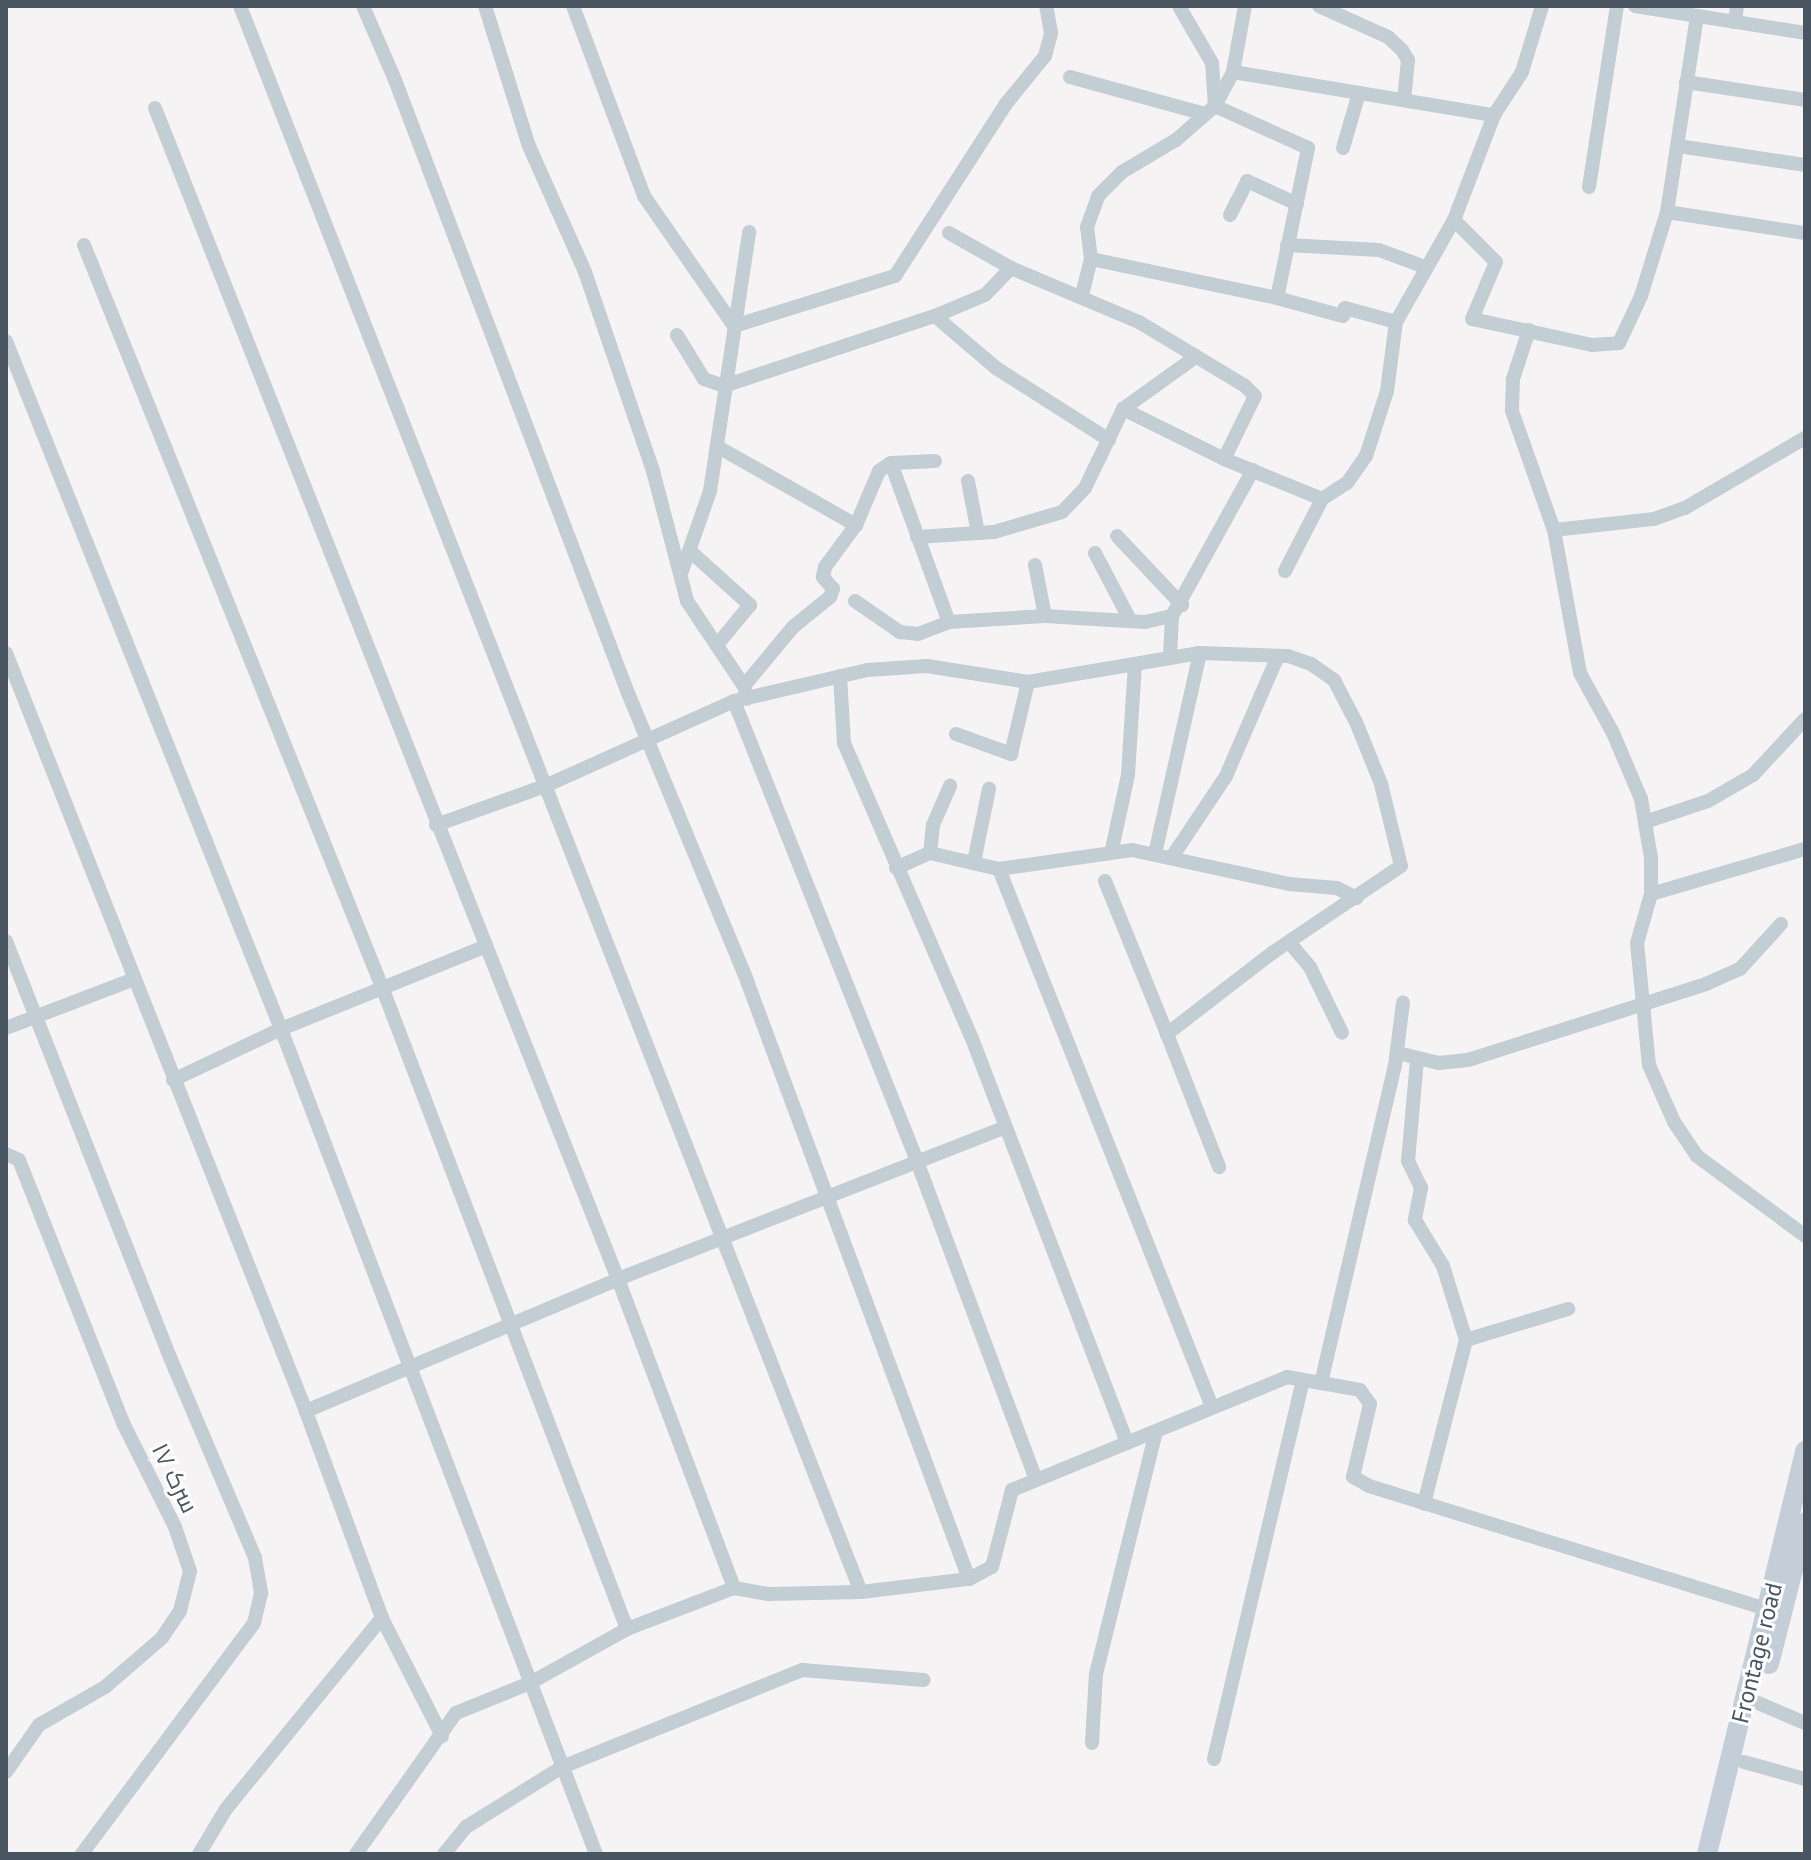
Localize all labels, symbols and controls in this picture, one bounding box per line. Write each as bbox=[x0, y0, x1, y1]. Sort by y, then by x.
street label: سرک ۱۷ bbox=[146, 1438, 204, 1518]
street label: Frontage road bbox=[1726, 1580, 1788, 1726]

